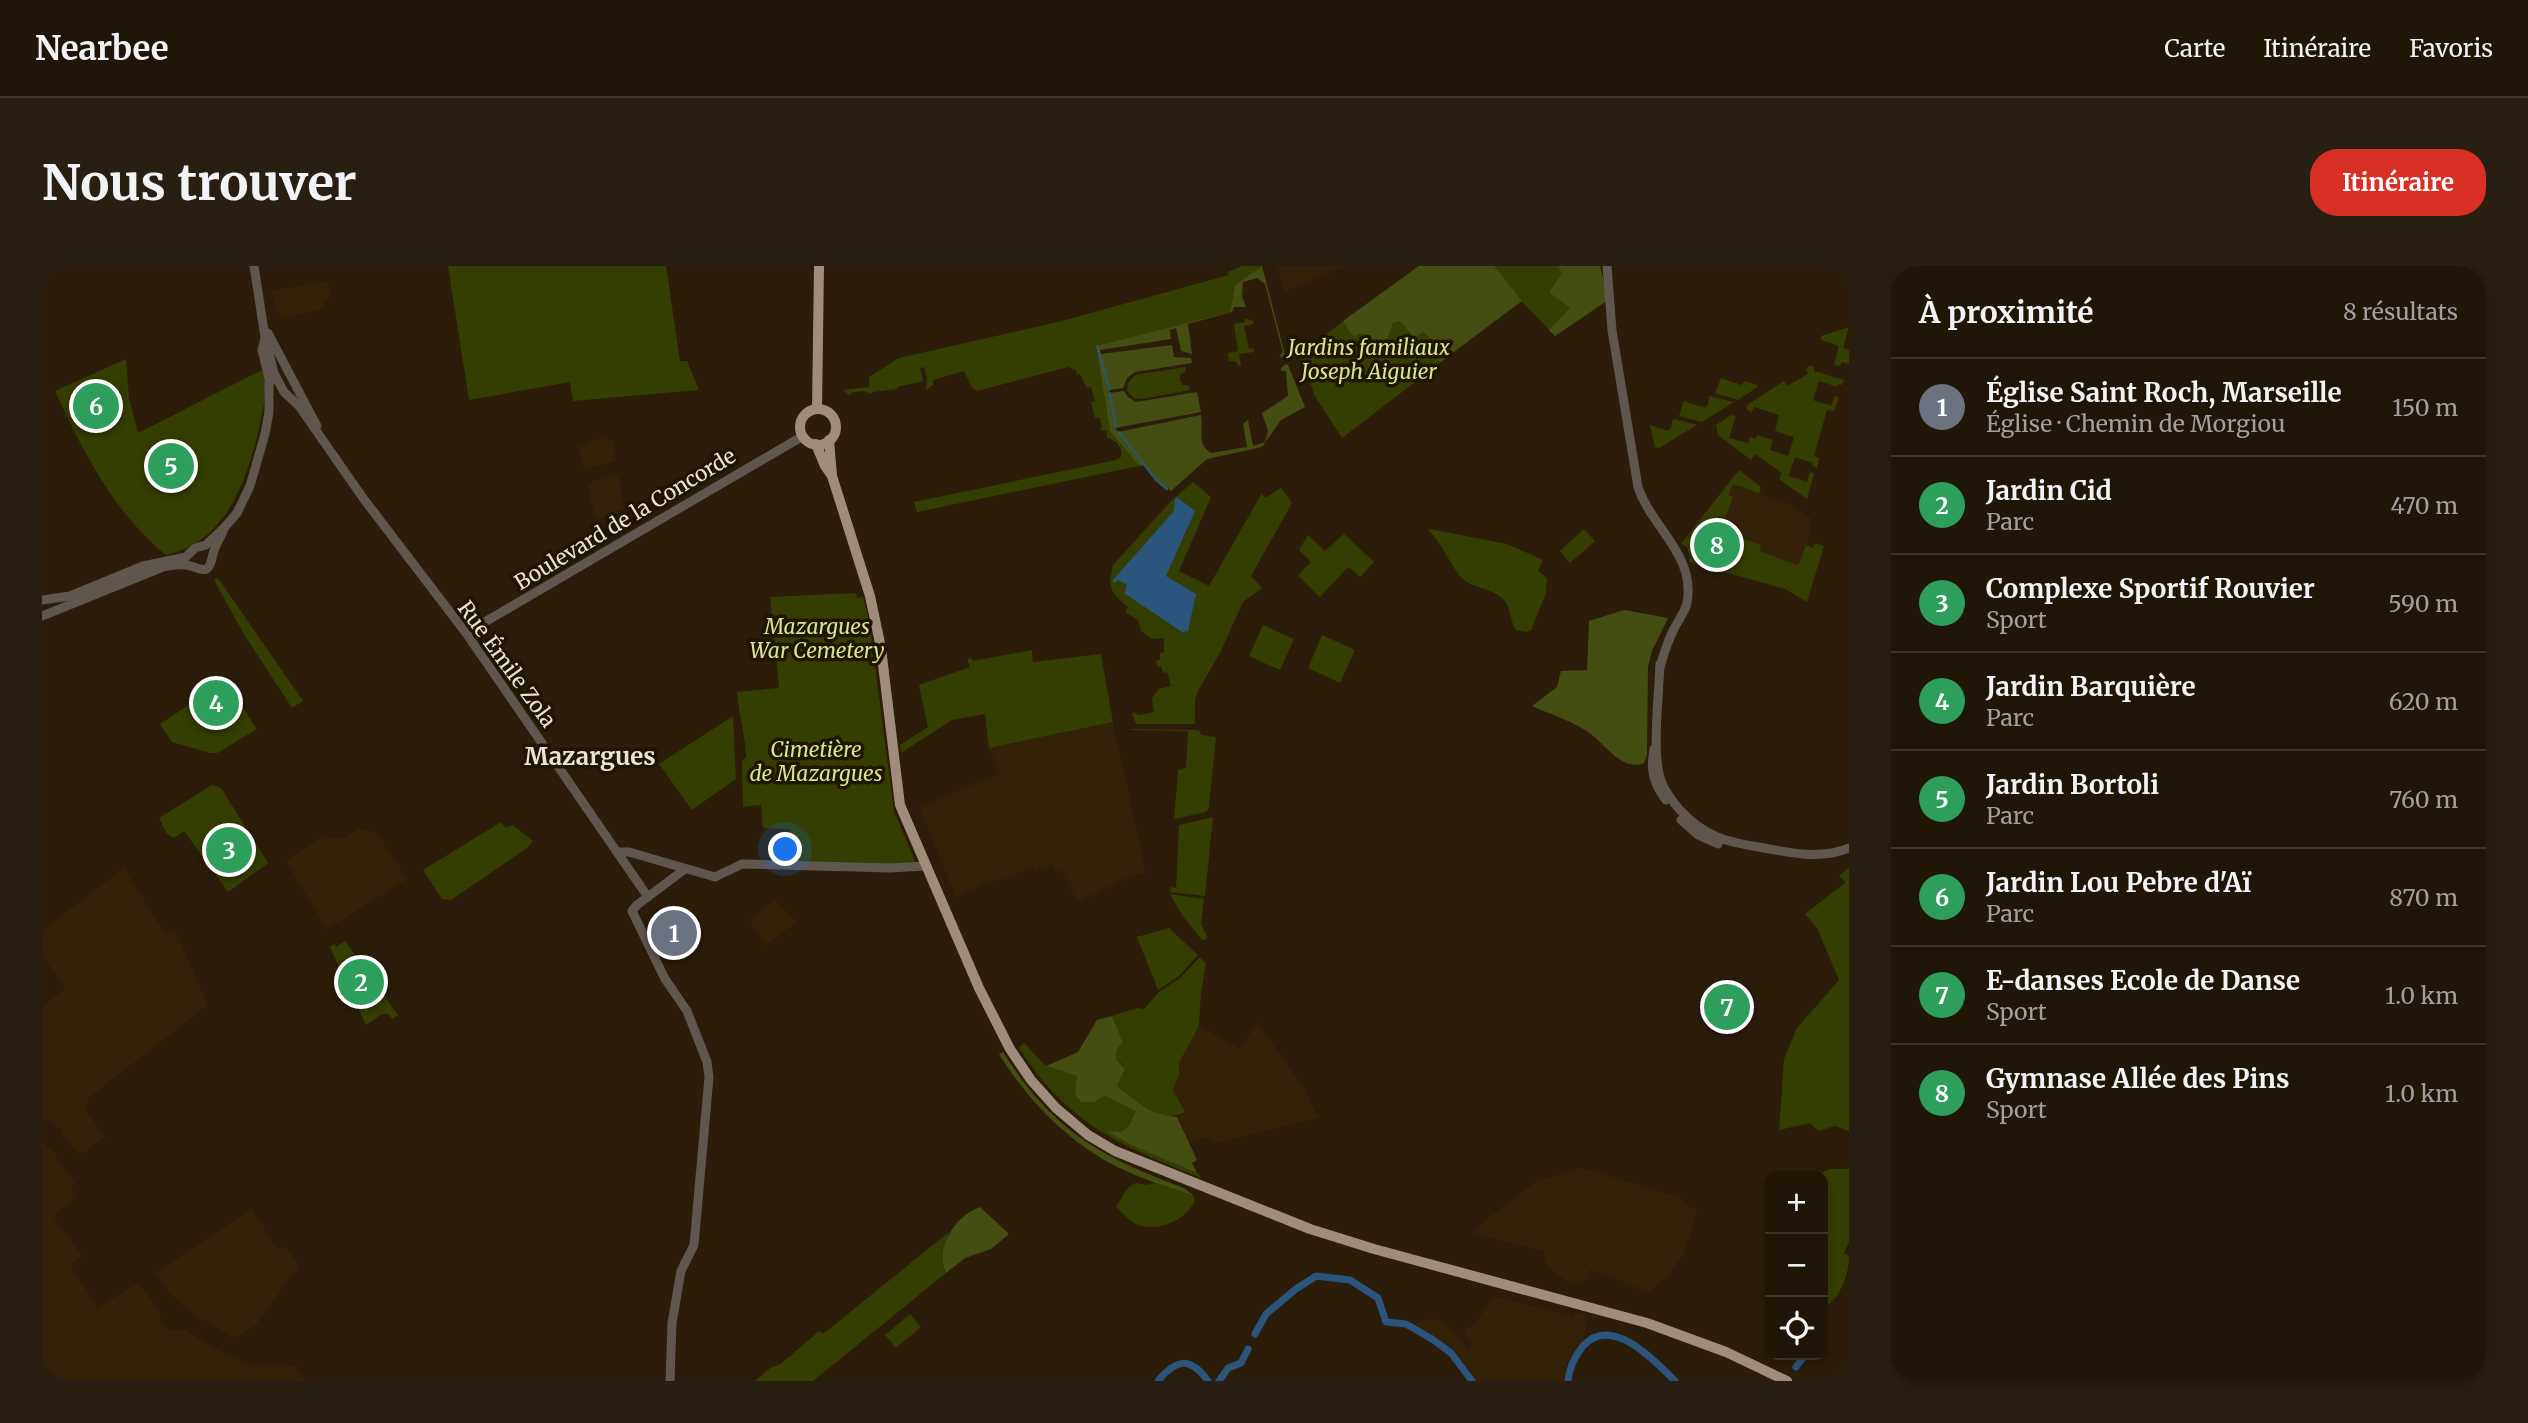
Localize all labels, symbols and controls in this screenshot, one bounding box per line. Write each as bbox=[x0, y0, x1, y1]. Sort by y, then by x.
text: Nearbee bbox=[35, 28, 169, 69]
text: Carte bbox=[2164, 33, 2225, 64]
text: Itinéraire bbox=[2263, 33, 2371, 64]
text: Favoris bbox=[2409, 33, 2493, 64]
button: Itinéraire bbox=[2310, 149, 2486, 216]
text: Nous trouver bbox=[42, 152, 357, 213]
text: À proximité bbox=[1919, 293, 2094, 331]
text: 8 résultats bbox=[2343, 297, 2458, 326]
park label: Jardins familiaux Joseph Aiguier bbox=[1286, 334, 1450, 385]
text: Église Saint Roch, Marseille bbox=[1986, 376, 2342, 409]
pin: 6 bbox=[73, 380, 119, 432]
text: 1 bbox=[1937, 393, 1947, 422]
text: 150 m bbox=[2392, 393, 2458, 422]
text: Église · Chemin de Morgiou bbox=[1986, 409, 2285, 438]
pin: 5 bbox=[148, 440, 194, 492]
street label: Boulevard de la Concorde bbox=[509, 442, 741, 596]
text: Jardin Cid bbox=[1986, 474, 2112, 507]
text: 2 bbox=[1935, 491, 1949, 520]
text: 470 m bbox=[2391, 491, 2458, 520]
text: Parc bbox=[1986, 507, 2034, 536]
pin: 8 bbox=[1694, 519, 1740, 571]
text: Complexe Sportif Rouvier bbox=[1986, 572, 2315, 605]
text: 3 bbox=[1935, 589, 1949, 618]
text: 590 m bbox=[2388, 589, 2458, 618]
street label: Rue Émile Zola bbox=[452, 595, 563, 733]
text: Sport bbox=[1986, 605, 2047, 634]
park label: Mazargues War Cemetery bbox=[749, 613, 885, 664]
text: Jardin Barquière bbox=[1986, 670, 2196, 703]
pin: 4 bbox=[193, 677, 239, 729]
text: 4 bbox=[1935, 687, 1949, 716]
text: 620 m bbox=[2389, 687, 2458, 716]
text: Parc bbox=[1986, 703, 2034, 732]
park label: Cimetière de Mazargues bbox=[749, 736, 883, 787]
district label: Mazargues bbox=[524, 741, 656, 772]
text: Jardin Bortoli bbox=[1986, 768, 2159, 801]
text: 5 bbox=[1935, 785, 1949, 814]
text: 760 m bbox=[2389, 785, 2458, 814]
text: Parc bbox=[1986, 801, 2034, 830]
pin: 3 bbox=[206, 824, 252, 876]
your location bbox=[768, 832, 802, 866]
text: Jardin Lou Pebre d'Aï bbox=[1986, 866, 2251, 899]
text: 6 bbox=[1935, 883, 1949, 912]
text: 870 m bbox=[2389, 883, 2458, 912]
text: Parc bbox=[1986, 899, 2034, 928]
pin: 1 bbox=[651, 907, 697, 959]
pin: 2 bbox=[338, 956, 384, 1008]
text: E-danses Ecole de Danse bbox=[1986, 964, 2300, 997]
pin: 7 bbox=[1704, 981, 1750, 1033]
text: 7 bbox=[1935, 981, 1949, 1010]
text: 1.0 km bbox=[2385, 981, 2458, 1010]
text: Sport bbox=[1986, 997, 2047, 1026]
text: Gymnase Allée des Pins bbox=[1986, 1062, 2289, 1095]
text: 8 bbox=[1935, 1079, 1949, 1108]
text: 1.0 km bbox=[2385, 1079, 2458, 1108]
text: Sport bbox=[1986, 1095, 2047, 1124]
map controls bbox=[1765, 1171, 1828, 1360]
button: + bbox=[1765, 1171, 1828, 1234]
button: − bbox=[1765, 1234, 1828, 1297]
button: locate bbox=[1765, 1297, 1828, 1360]

